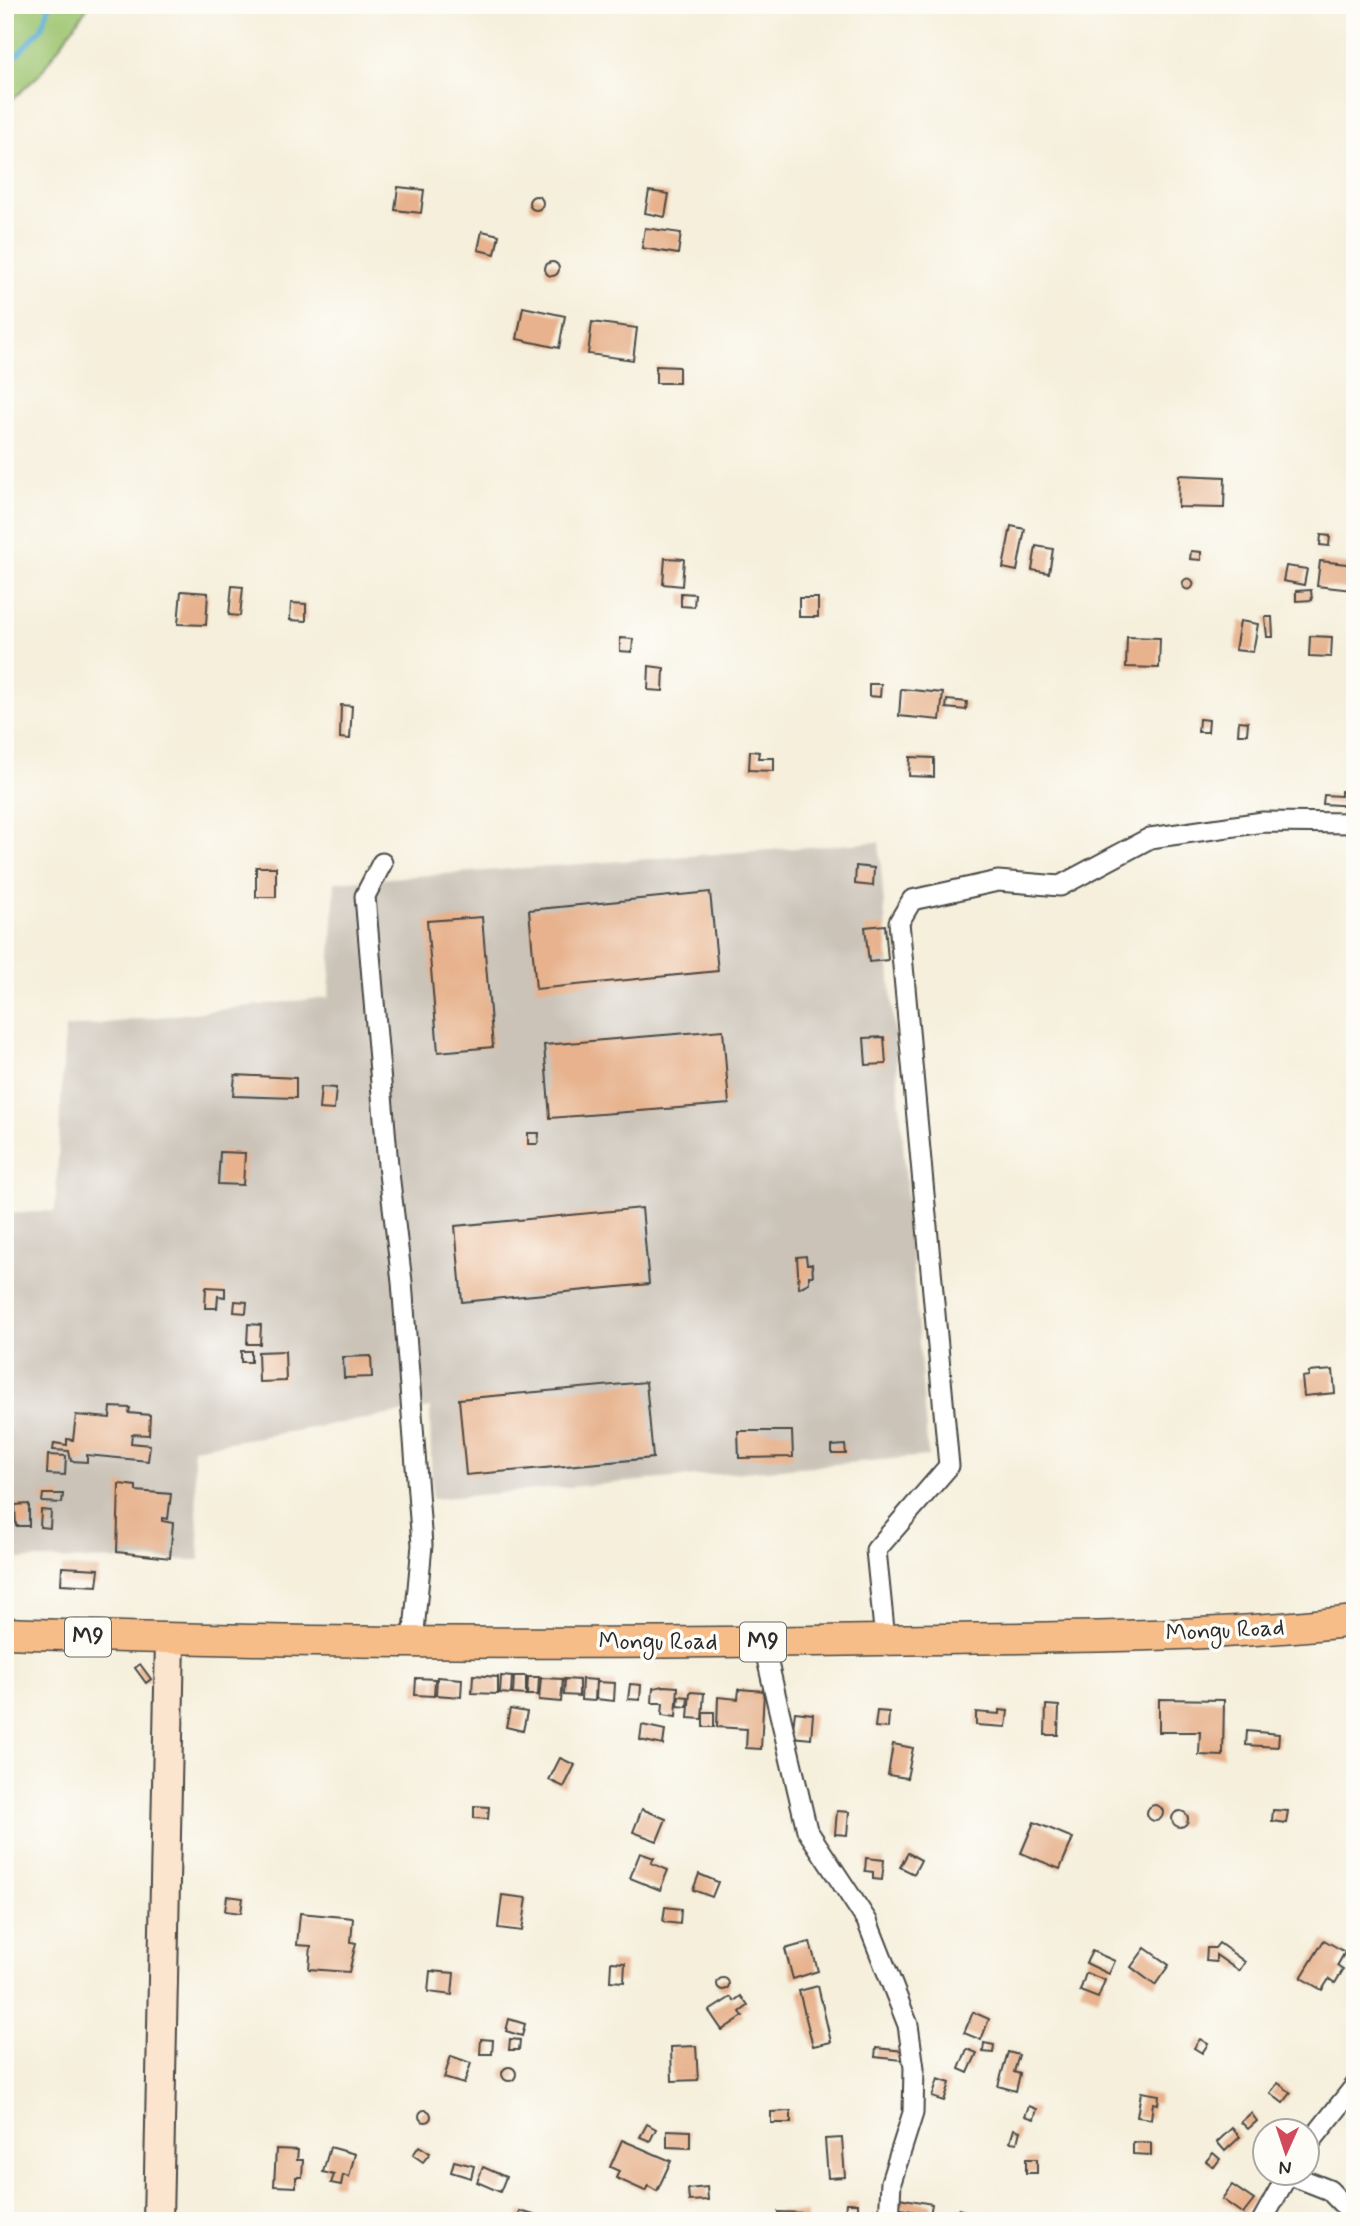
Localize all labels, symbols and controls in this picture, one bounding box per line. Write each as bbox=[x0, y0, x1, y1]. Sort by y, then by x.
street label: Mongu Road bbox=[1165, 1612, 1285, 1652]
road number: M9 bbox=[65, 1618, 111, 1656]
road number: M9 bbox=[740, 1623, 786, 1662]
street label: Mongu Road bbox=[599, 1627, 717, 1660]
north arrow bbox=[1252, 2118, 1322, 2188]
text: N bbox=[1278, 2155, 1292, 2180]

